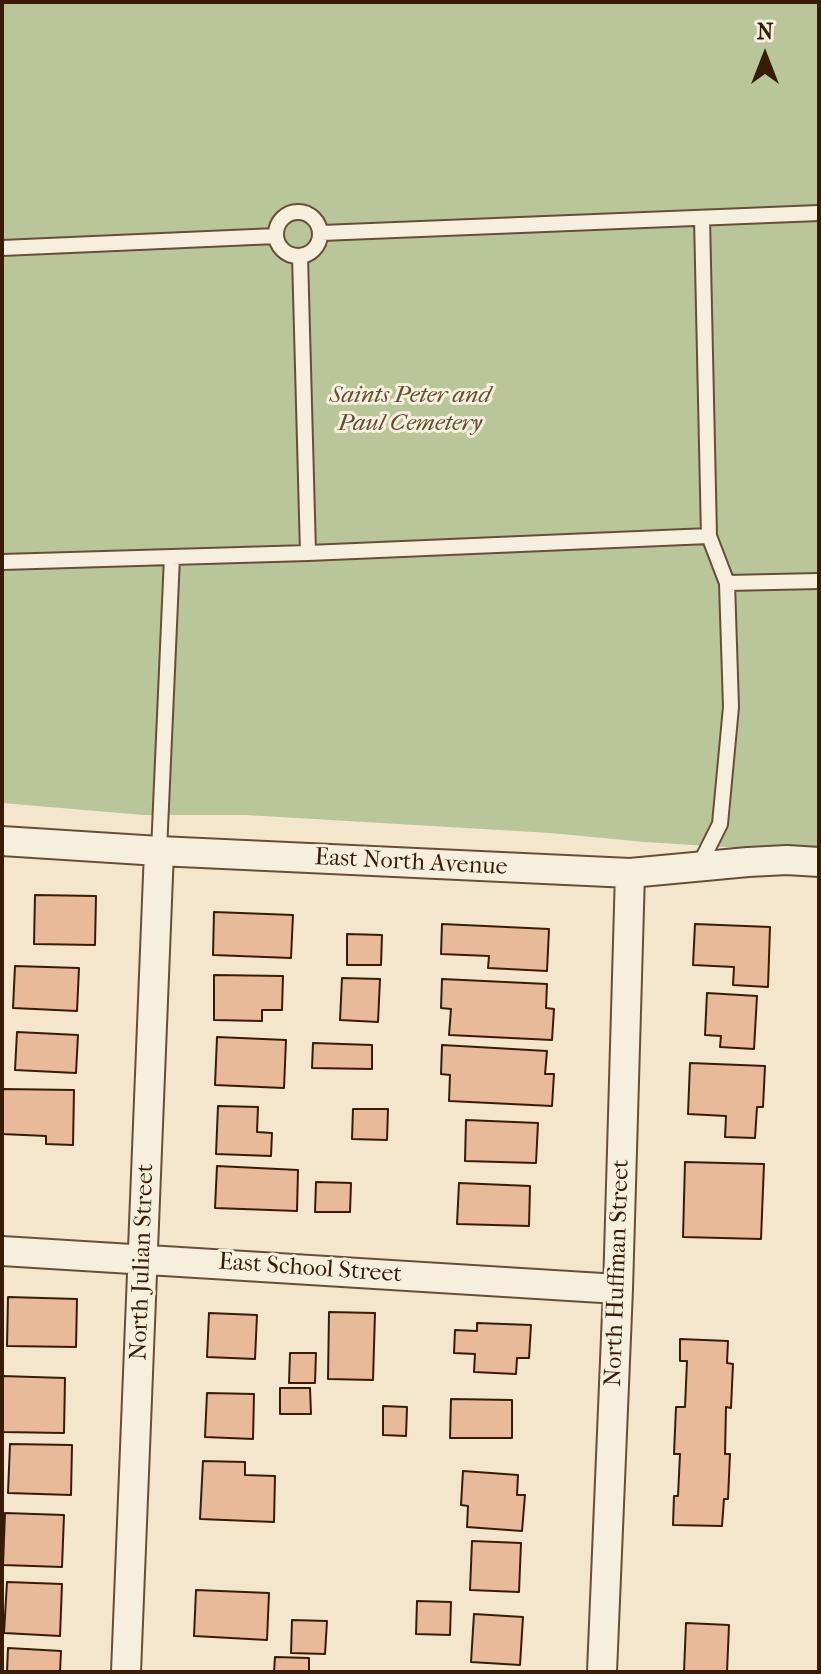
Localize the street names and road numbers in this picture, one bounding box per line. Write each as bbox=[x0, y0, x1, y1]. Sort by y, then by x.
street label: East North Avenue bbox=[314, 844, 508, 882]
street label: North Huffman Street bbox=[600, 1159, 636, 1387]
street label: North Julian Street bbox=[125, 1163, 161, 1361]
street label: East School Street bbox=[217, 1248, 403, 1290]

